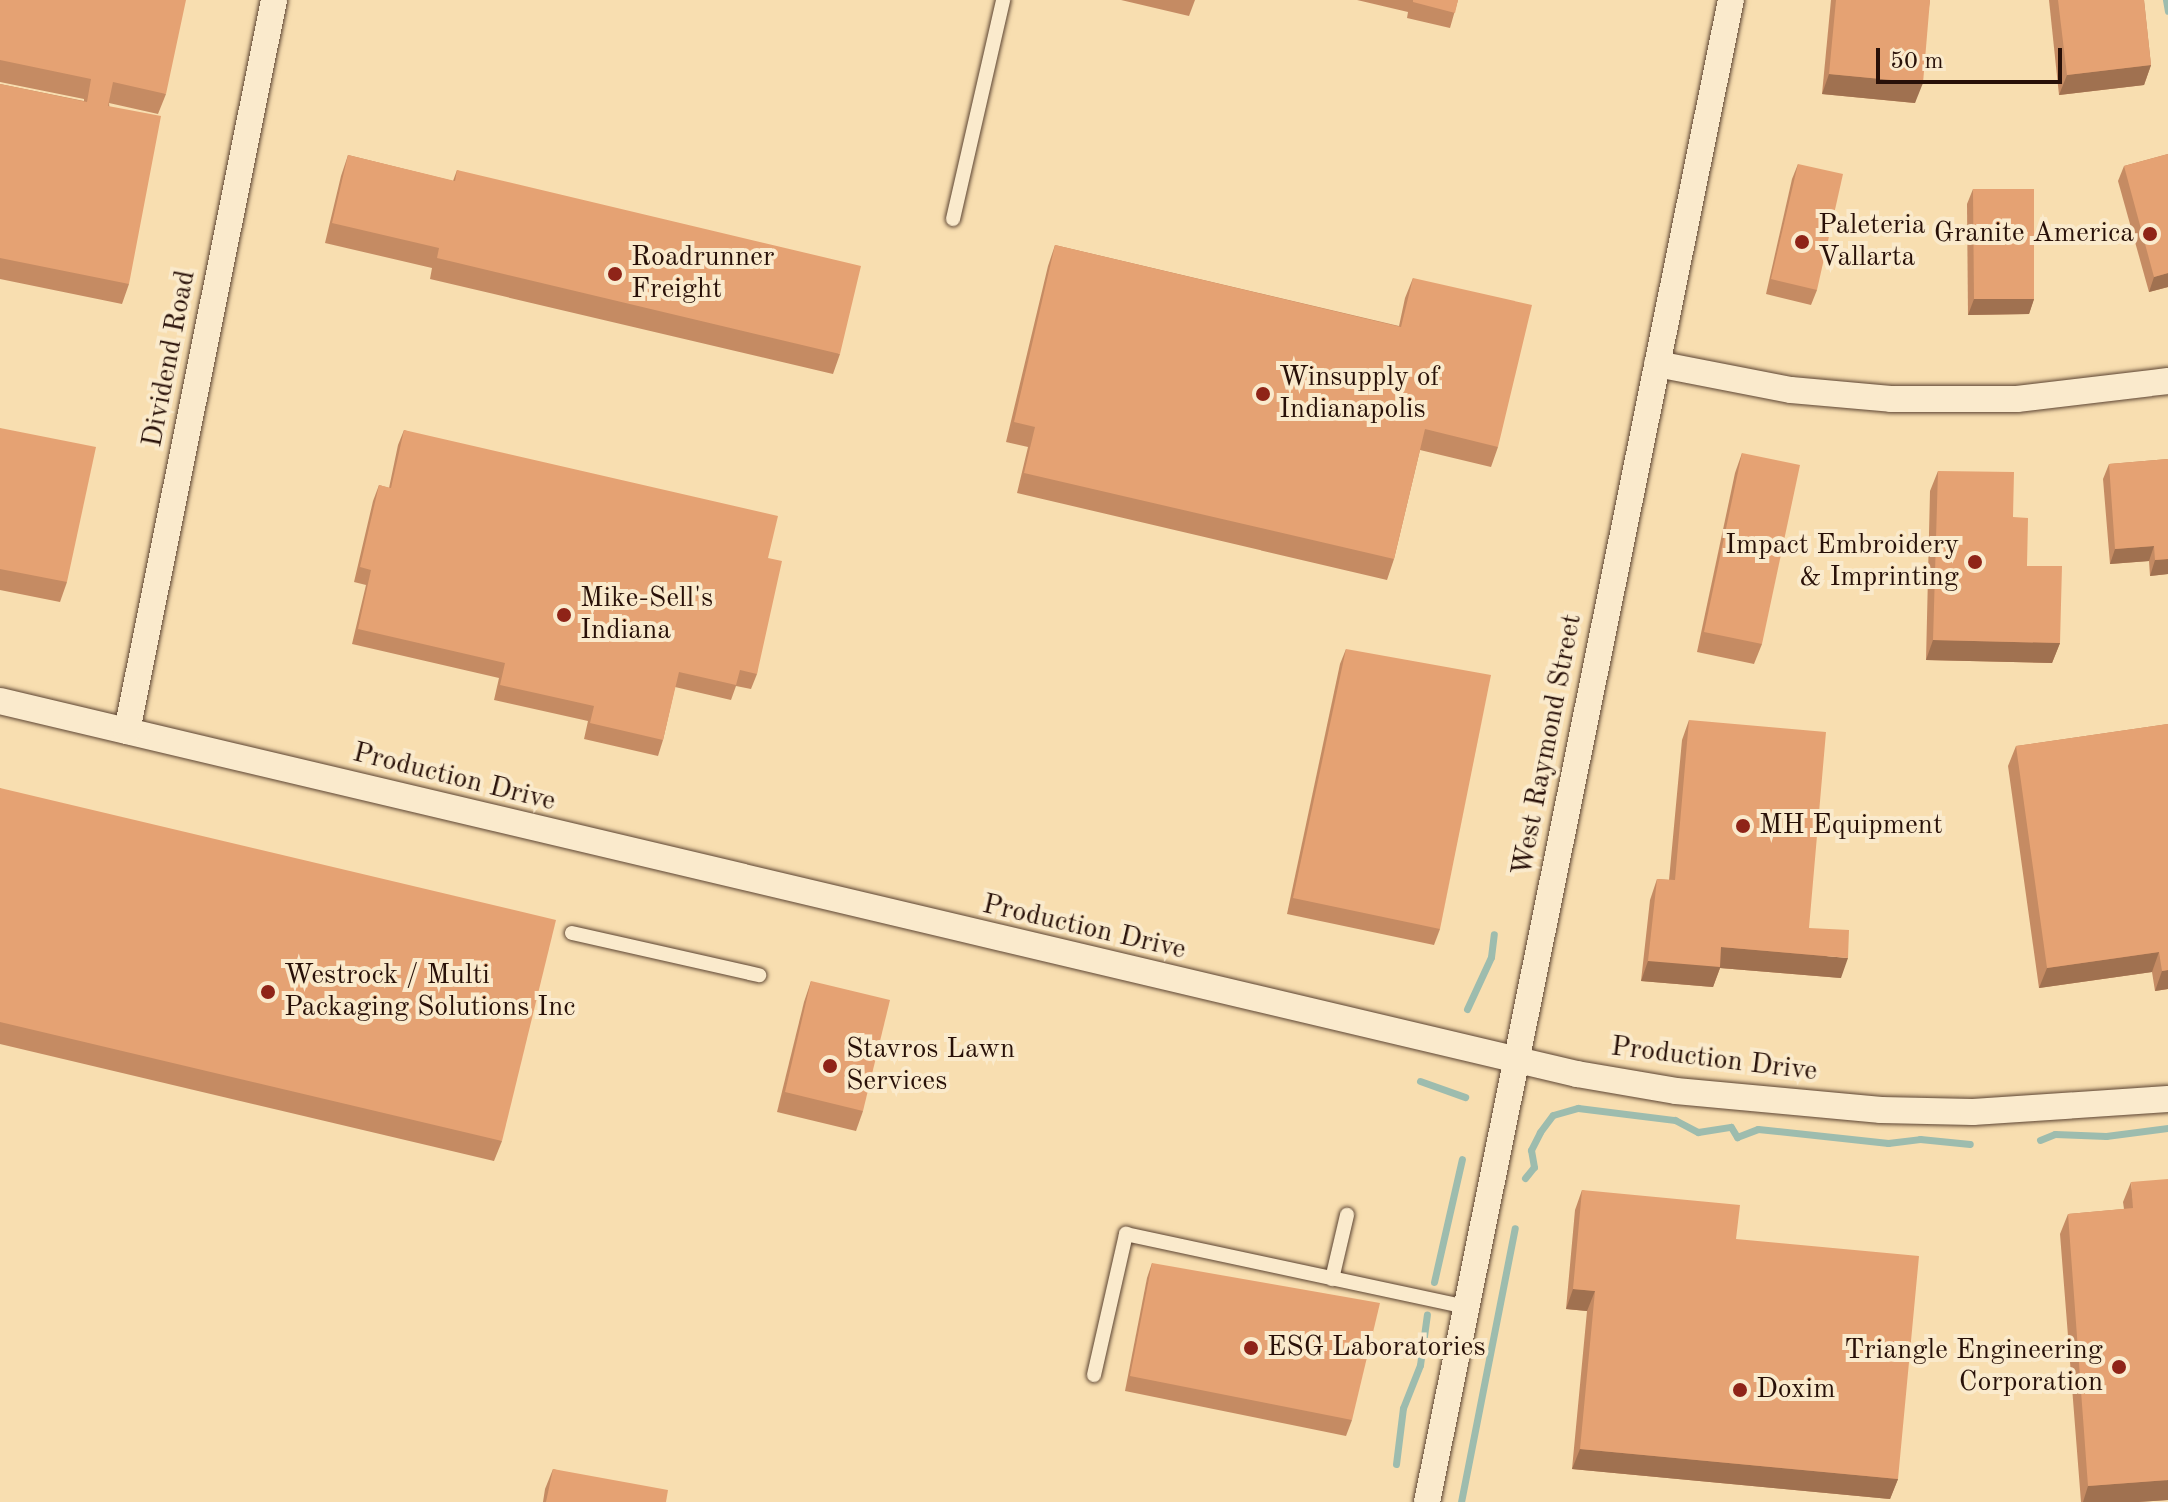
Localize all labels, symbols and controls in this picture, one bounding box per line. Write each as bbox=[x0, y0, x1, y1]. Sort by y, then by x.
scale bar bbox=[1880, 32, 2066, 82]
text: 50 m bbox=[1890, 50, 1944, 74]
place label: Paleteria Vallarta bbox=[1818, 209, 1926, 275]
place label: Granite America bbox=[1934, 217, 2134, 251]
marker: Granite America bbox=[2141, 225, 2159, 243]
marker: Paleteria Vallarta bbox=[1793, 233, 1811, 251]
place label: Roadrunner Freight bbox=[631, 241, 774, 307]
marker: Roadrunner Freight bbox=[606, 265, 624, 283]
street label: Dividend Road bbox=[136, 268, 204, 450]
place label: Winsupply of Indianapolis bbox=[1279, 361, 1440, 427]
marker: Winsupply of Indianapolis bbox=[1254, 385, 1272, 403]
place label: Impact Embroidery & Imprinting bbox=[1725, 529, 1959, 595]
marker: Impact Embroidery & Imprinting bbox=[1966, 553, 1984, 571]
place label: Mike-Sell's Indiana bbox=[580, 582, 713, 648]
marker: Mike-Sell's Indiana bbox=[555, 606, 573, 624]
street label: West Raymond Street bbox=[1506, 611, 1590, 879]
street label: Production Drive bbox=[349, 737, 559, 819]
place label: MH Equipment bbox=[1759, 809, 1943, 843]
marker: MH Equipment bbox=[1734, 817, 1752, 835]
street label: Production Drive bbox=[979, 888, 1189, 968]
place label: Westrock / Multi Packaging Solutions Inc bbox=[284, 959, 575, 1025]
marker: Westrock / Multi Packaging Solutions Inc bbox=[259, 983, 277, 1001]
street label: Production Drive bbox=[1609, 1031, 1819, 1089]
place label: Stavros Lawn Services bbox=[846, 1033, 1015, 1099]
marker: Stavros Lawn Services bbox=[821, 1057, 839, 1075]
place label: ESG Laboratories bbox=[1267, 1331, 1486, 1365]
place label: Triangle Engineering Corporation bbox=[1844, 1334, 2103, 1400]
marker: ESG Laboratories bbox=[1242, 1339, 1260, 1357]
marker: Triangle Engineering Corporation bbox=[2110, 1358, 2128, 1376]
place label: Doxim bbox=[1756, 1373, 1835, 1407]
marker: Doxim bbox=[1731, 1381, 1749, 1399]

